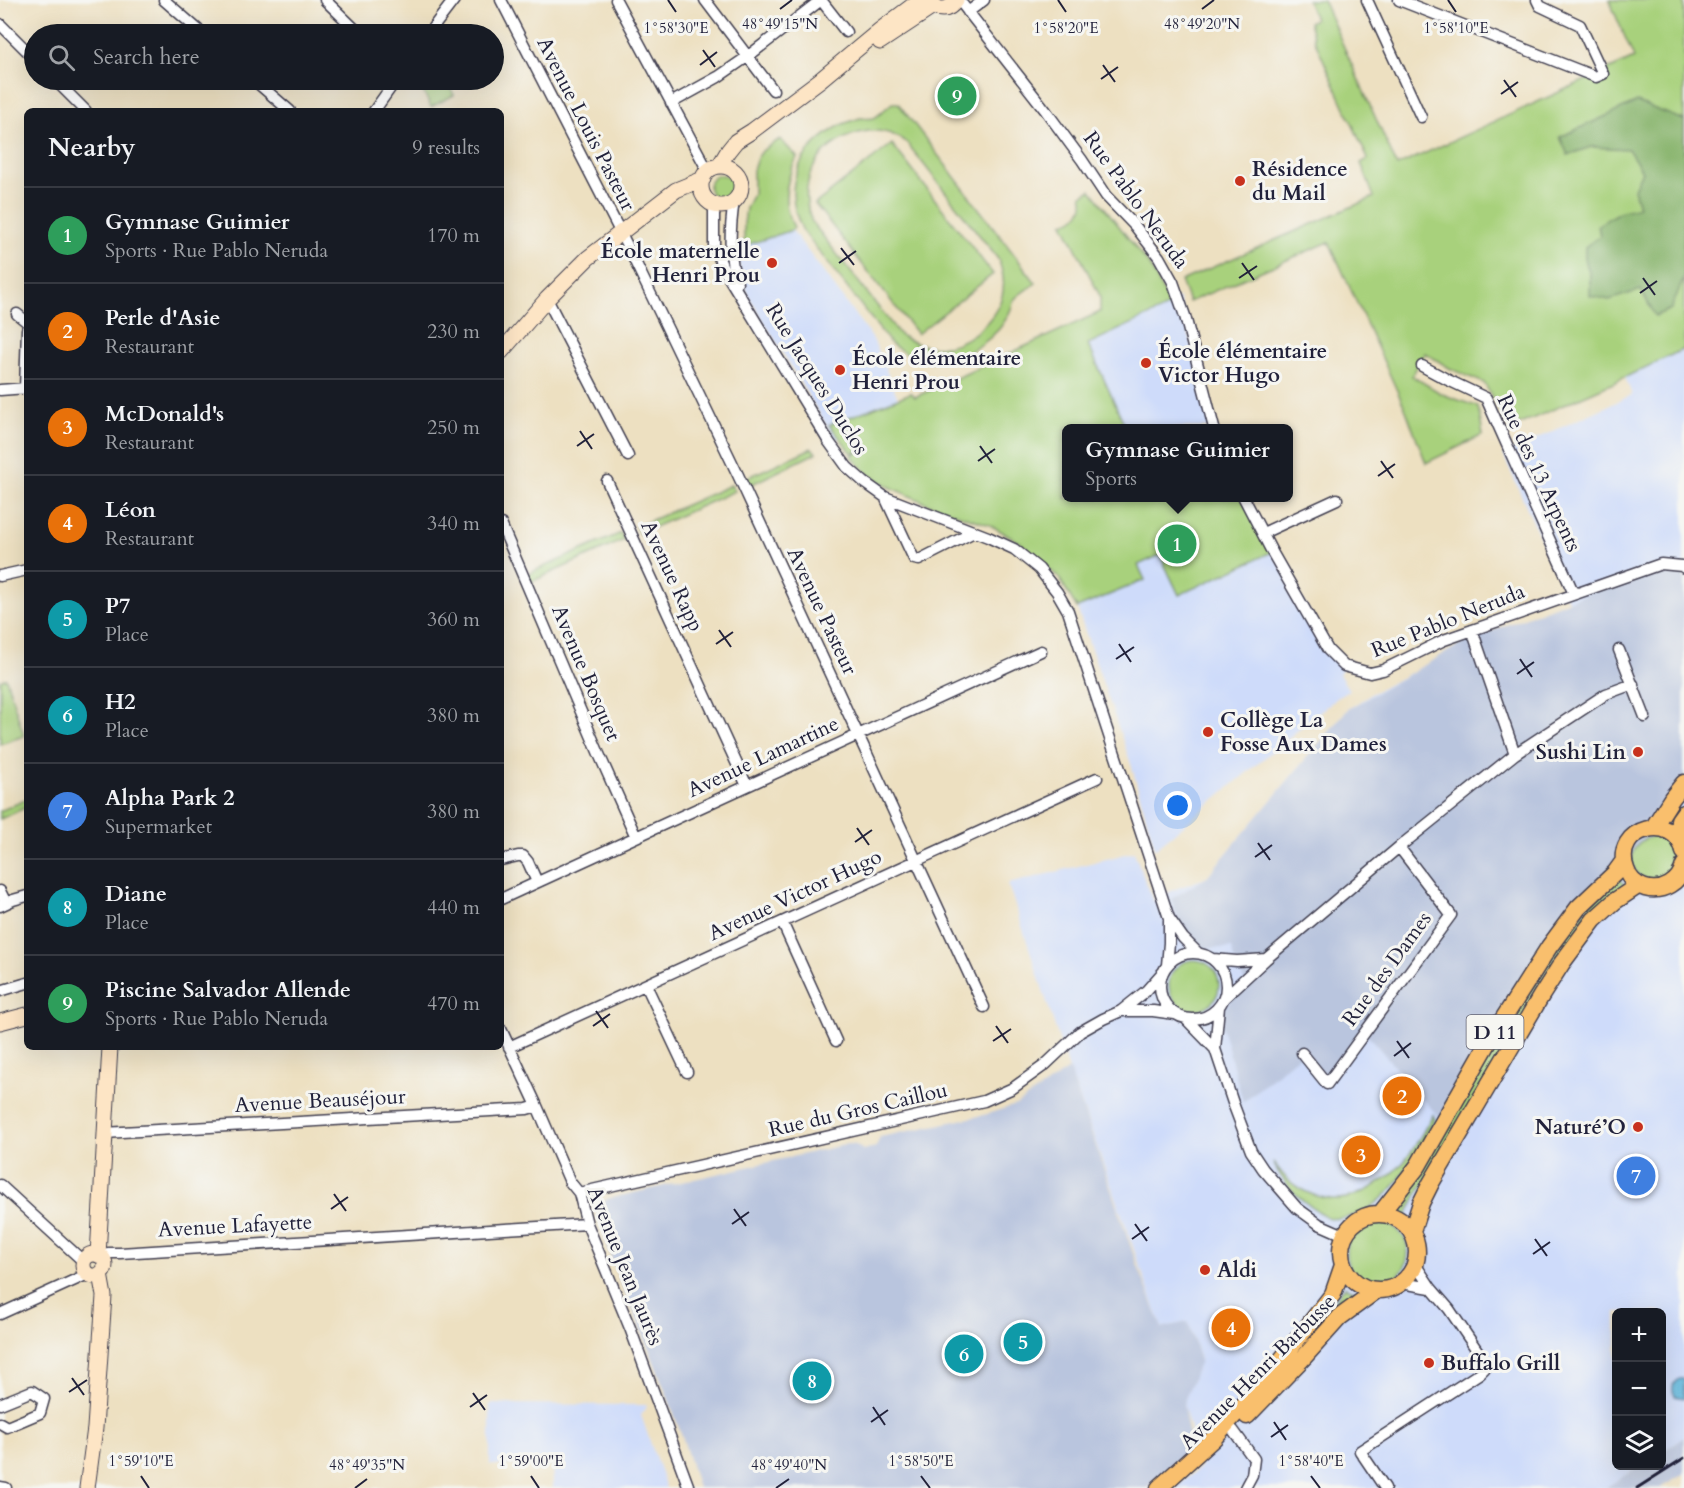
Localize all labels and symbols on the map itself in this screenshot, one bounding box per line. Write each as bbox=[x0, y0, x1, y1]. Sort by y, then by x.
text: 48°49'15"N bbox=[742, 14, 818, 34]
text: 48°49'20"N bbox=[1164, 14, 1240, 34]
text: 1°58'30"E bbox=[644, 18, 708, 38]
text: 1°58'20"E bbox=[1034, 18, 1098, 38]
text: 1°58'10"E bbox=[1424, 18, 1488, 38]
street label: Avenue Louis Pasteur bbox=[530, 32, 643, 216]
pin: 9 bbox=[938, 74, 976, 118]
street label: Rue Pablo Neruda bbox=[1076, 125, 1196, 275]
place label: Résidence du Mail bbox=[1252, 155, 1348, 208]
marker: Résidence du Mail bbox=[1233, 174, 1247, 188]
place label: École maternelle Henri Prou bbox=[600, 237, 760, 290]
marker: École maternelle Henri Prou bbox=[765, 256, 779, 270]
street label: Rue Jacques Duclos bbox=[759, 298, 875, 460]
place label: École élémentaire Victor Hugo bbox=[1158, 337, 1327, 390]
place label: École élémentaire Henri Prou bbox=[852, 344, 1021, 397]
marker: École élémentaire Victor Hugo bbox=[1139, 356, 1153, 370]
marker: École élémentaire Henri Prou bbox=[833, 363, 847, 377]
street label: Rue des 13 Arpents bbox=[1490, 390, 1588, 556]
street label: Avenue Rapp bbox=[634, 516, 710, 636]
pin: 1 bbox=[1158, 522, 1196, 566]
street label: Avenue Pasteur bbox=[780, 543, 864, 680]
street label: Rue Pablo Neruda bbox=[1367, 577, 1529, 665]
street label: Avenue Bosquet bbox=[544, 600, 628, 746]
place label: Collège La Fosse Aux Dames bbox=[1220, 706, 1387, 759]
street label: Avenue Lamartine bbox=[683, 709, 843, 805]
marker: Collège La Fosse Aux Dames bbox=[1201, 725, 1215, 739]
place label: Sushi Lin bbox=[1536, 738, 1626, 767]
marker: Sushi Lin bbox=[1631, 745, 1645, 759]
your location bbox=[1163, 791, 1192, 820]
street label: Avenue Victor Hugo bbox=[704, 842, 886, 948]
street label: Rue des Dames bbox=[1336, 906, 1438, 1032]
road number: D 11 bbox=[1466, 1015, 1524, 1049]
pin: 2 bbox=[1382, 1074, 1422, 1118]
street label: Rue du Gros Caillou bbox=[766, 1075, 950, 1145]
street label: Avenue Beauséjour bbox=[234, 1082, 407, 1120]
place label: Naturé’O bbox=[1535, 1113, 1626, 1142]
marker: Naturé’O bbox=[1631, 1120, 1645, 1134]
pin: 3 bbox=[1342, 1132, 1380, 1178]
pin: 7 bbox=[1616, 1154, 1656, 1198]
street label: Avenue Jean Jaurès bbox=[580, 1182, 670, 1350]
street label: Avenue Lafayette bbox=[157, 1207, 313, 1245]
place label: Aldi bbox=[1217, 1256, 1257, 1285]
marker: Aldi bbox=[1198, 1263, 1212, 1277]
street label: Avenue Henri Barbusse bbox=[1174, 1288, 1342, 1456]
pin: 4 bbox=[1212, 1306, 1250, 1350]
pin: 5 bbox=[1004, 1320, 1042, 1364]
pin: 6 bbox=[944, 1332, 984, 1376]
place label: Buffalo Grill bbox=[1441, 1349, 1560, 1378]
marker: Buffalo Grill bbox=[1422, 1356, 1436, 1370]
pin: 8 bbox=[792, 1358, 832, 1404]
text: 1°59'10"E bbox=[109, 1451, 173, 1471]
text: 1°59'00"E bbox=[499, 1451, 563, 1471]
text: 1°58'50"E bbox=[889, 1451, 953, 1471]
text: 1°58'40"E bbox=[1279, 1451, 1343, 1471]
text: 48°49'35"N bbox=[329, 1455, 405, 1475]
text: 48°49'40"N bbox=[751, 1455, 827, 1475]

